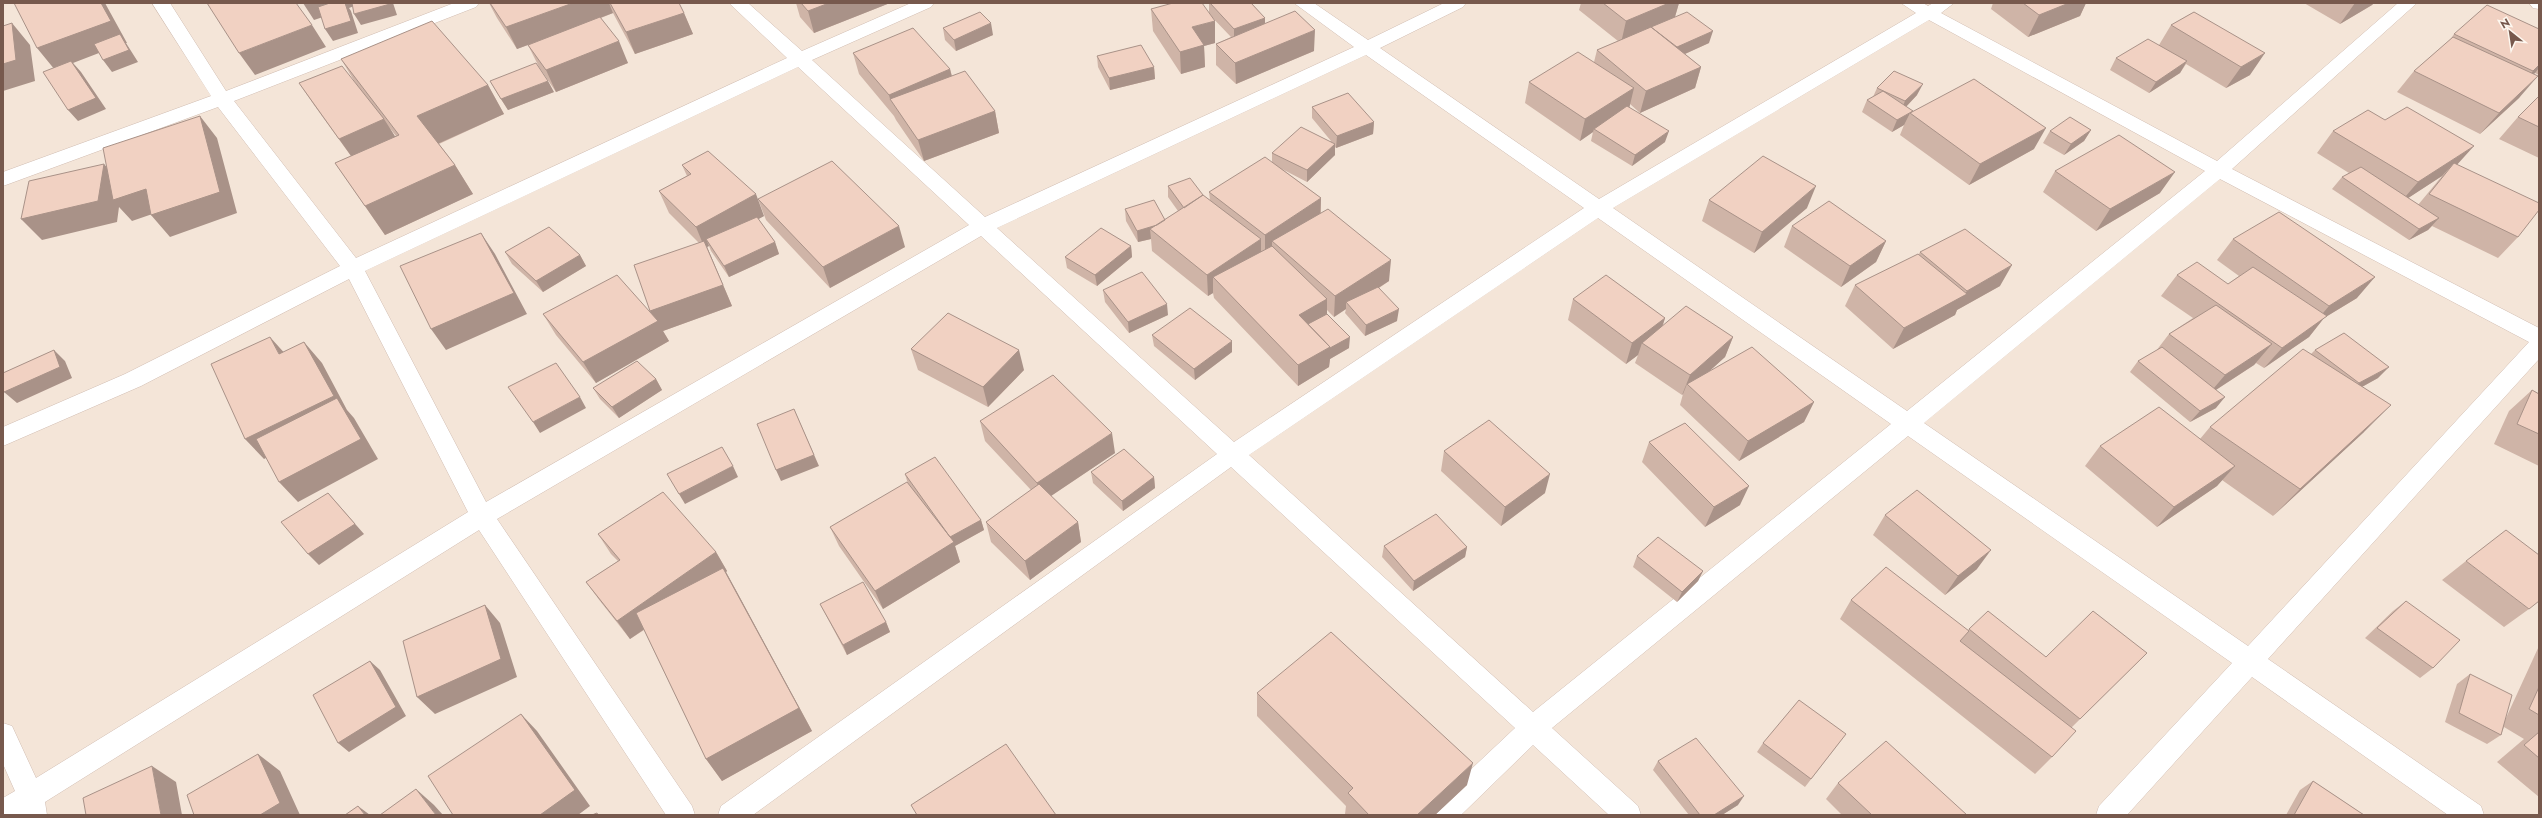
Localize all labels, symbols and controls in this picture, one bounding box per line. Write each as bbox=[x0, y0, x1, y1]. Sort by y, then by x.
north arrow bbox=[2490, 12, 2530, 52]
text: N bbox=[2497, 14, 2513, 32]

